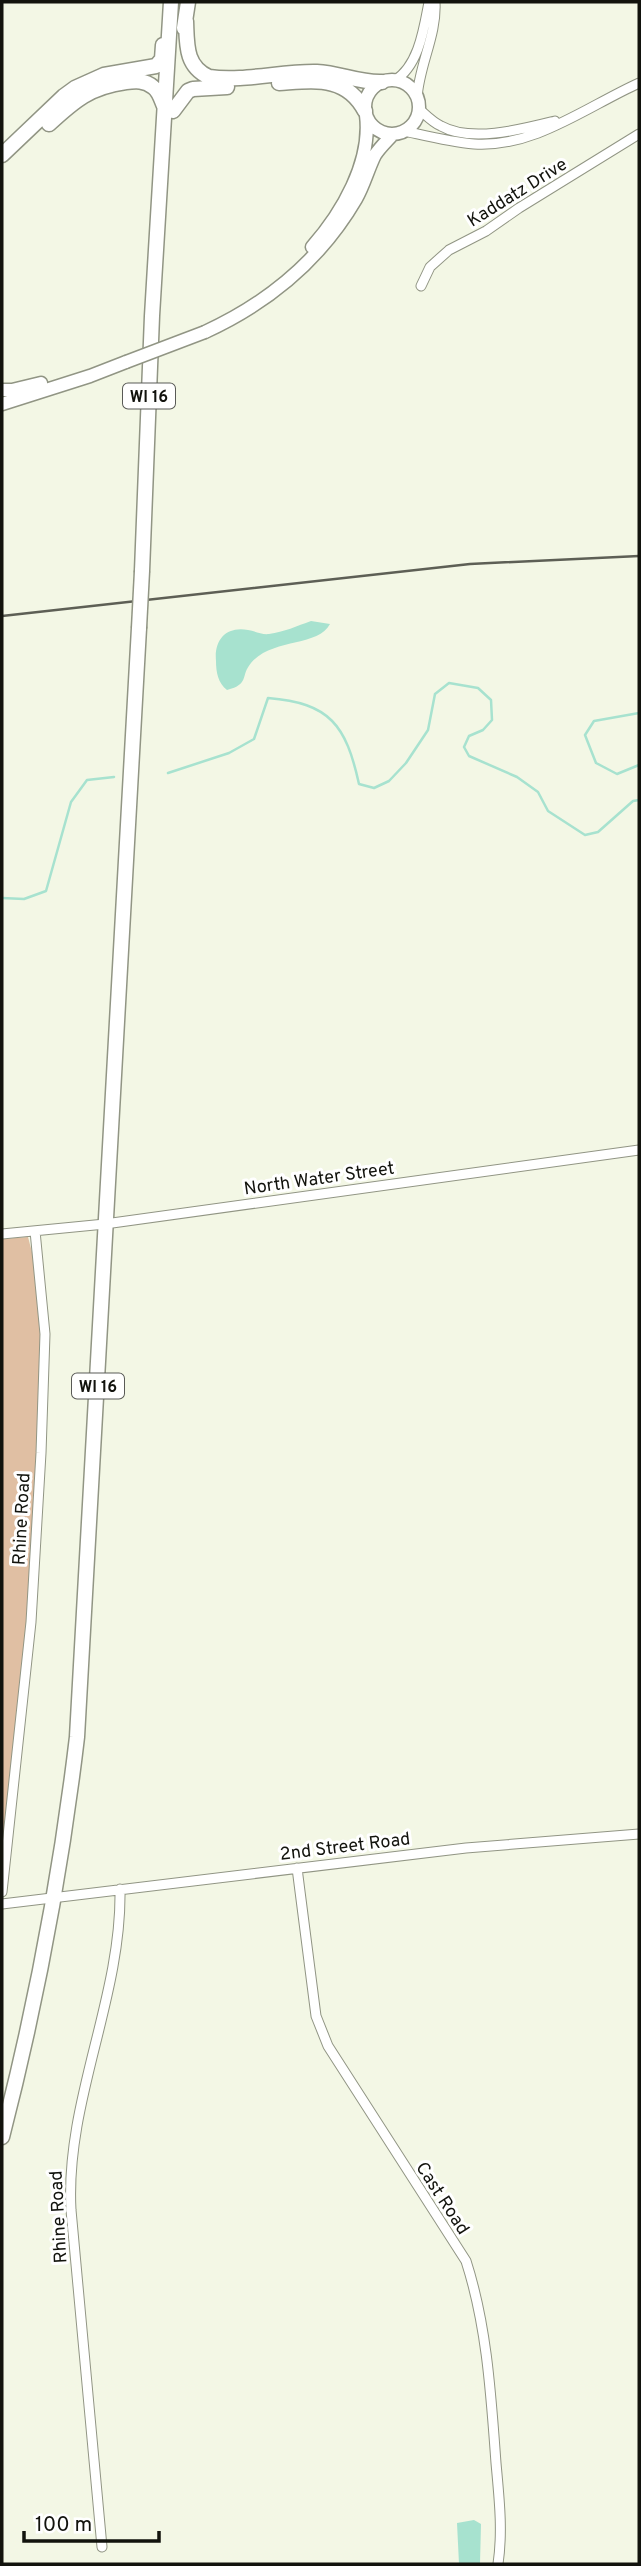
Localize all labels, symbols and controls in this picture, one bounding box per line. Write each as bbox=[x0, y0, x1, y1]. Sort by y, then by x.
street label: Kaddatz Drive bbox=[464, 153, 572, 233]
road number: WI 16 bbox=[123, 384, 175, 408]
street label: North Water Street bbox=[243, 1158, 396, 1201]
road number: WI 16 bbox=[72, 1374, 124, 1398]
street label: Rhine Road bbox=[9, 1472, 36, 1566]
street label: 2nd Street Road bbox=[279, 1828, 412, 1867]
street label: Cast Road bbox=[410, 2158, 474, 2240]
street label: Rhine Road bbox=[46, 2170, 73, 2264]
scale bar bbox=[24, 2500, 159, 2544]
text: 100 m bbox=[35, 2512, 92, 2539]

